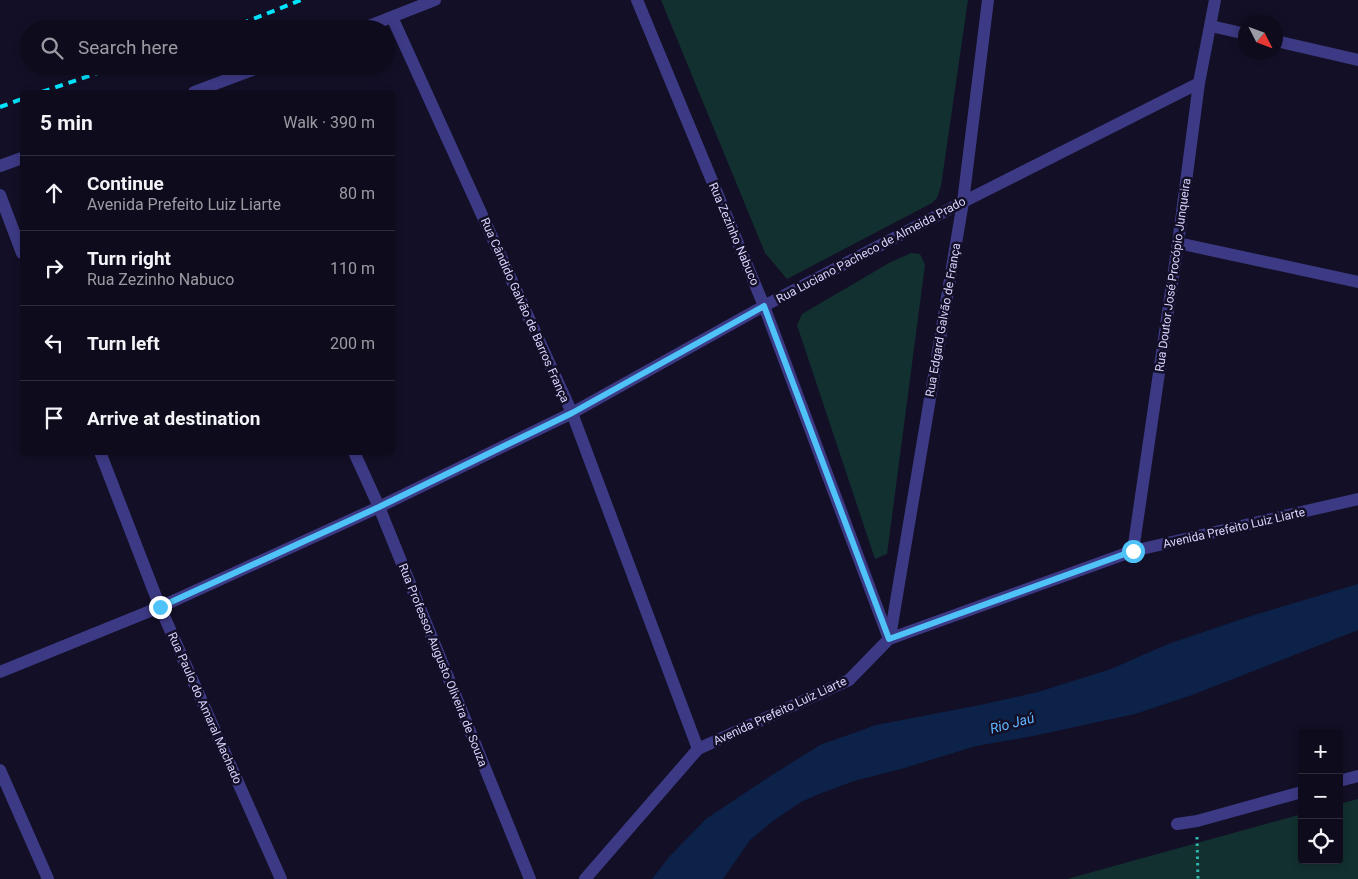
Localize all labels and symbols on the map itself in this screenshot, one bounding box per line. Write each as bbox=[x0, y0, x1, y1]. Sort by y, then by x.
north arrow bbox=[1238, 15, 1283, 60]
street label: Rua Doutor José Procópio Junqueira bbox=[1152, 177, 1194, 373]
street label: Rua Zezinho Nabuco bbox=[706, 180, 762, 288]
street label: Rua Luciano Pacheco de Almeida Prado bbox=[774, 194, 968, 306]
street label: Rua Cândido Galvão de Barros França bbox=[478, 215, 572, 405]
street label: Rua Edgard Galvão de França bbox=[923, 242, 963, 398]
street label: Avenida Prefeito Luiz Liarte bbox=[1162, 505, 1306, 551]
route start bbox=[1122, 540, 1145, 563]
street label: Rua Professor Augusto Oliveira de Souza bbox=[396, 561, 490, 769]
route end bbox=[149, 596, 172, 619]
street label: Rua Paulo do Amaral Machado bbox=[165, 630, 245, 786]
street label: Avenida Prefeito Luiz Liarte bbox=[711, 674, 849, 748]
water label: Rio Jaú bbox=[988, 709, 1036, 737]

